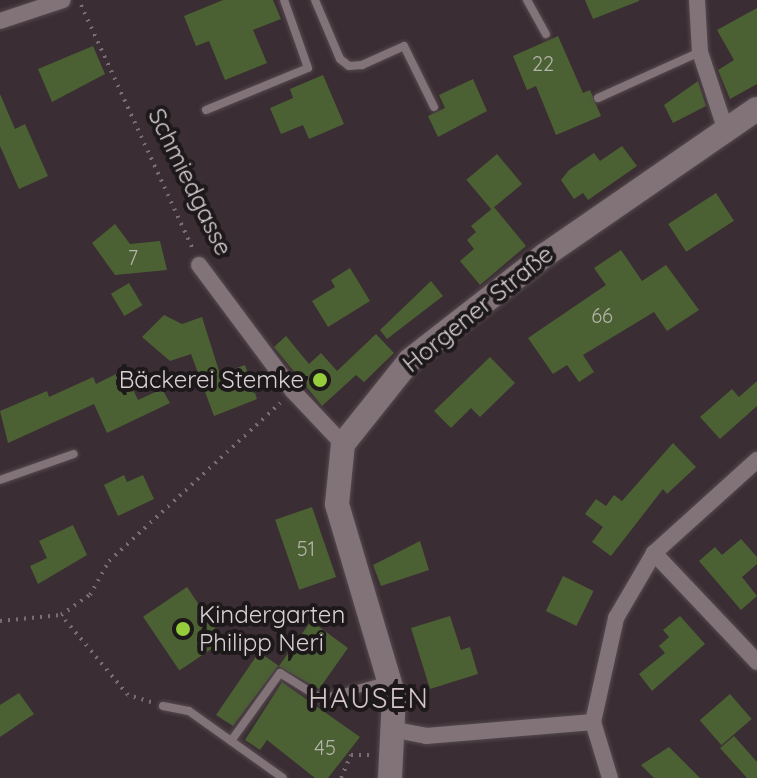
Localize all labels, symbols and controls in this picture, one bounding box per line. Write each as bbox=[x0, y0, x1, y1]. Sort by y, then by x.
house number: 22 bbox=[532, 51, 554, 75]
street label: Schmiedgasse bbox=[142, 104, 238, 260]
street label: Horgener Straße bbox=[397, 240, 559, 378]
house number: 7 bbox=[128, 245, 138, 269]
house number: 66 bbox=[591, 303, 613, 327]
place label: Bäckerei Stemke bbox=[119, 366, 304, 394]
marker: Bäckerei Stemke bbox=[311, 371, 329, 389]
house number: 51 bbox=[297, 536, 315, 560]
place label: Kindergarten Philipp Neri bbox=[199, 601, 345, 657]
marker: Kindergarten Philipp Neri bbox=[174, 620, 192, 638]
district label: HAUSEN bbox=[308, 681, 430, 715]
house number: 45 bbox=[314, 735, 336, 759]

